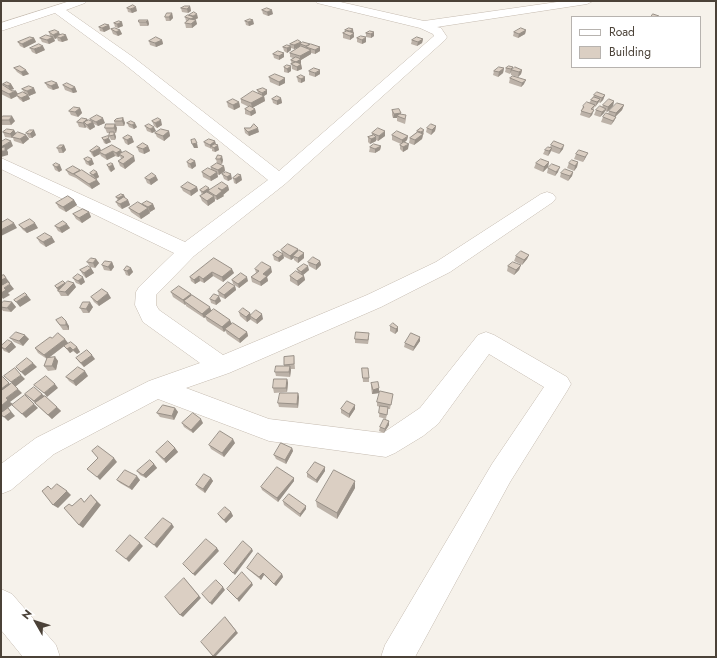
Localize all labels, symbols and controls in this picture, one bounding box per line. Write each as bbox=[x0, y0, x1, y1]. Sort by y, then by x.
legend bbox=[571, 16, 701, 68]
text: Road bbox=[609, 23, 635, 41]
text: Building bbox=[609, 43, 651, 61]
north arrow bbox=[16, 602, 56, 642]
text: N bbox=[18, 606, 36, 623]

